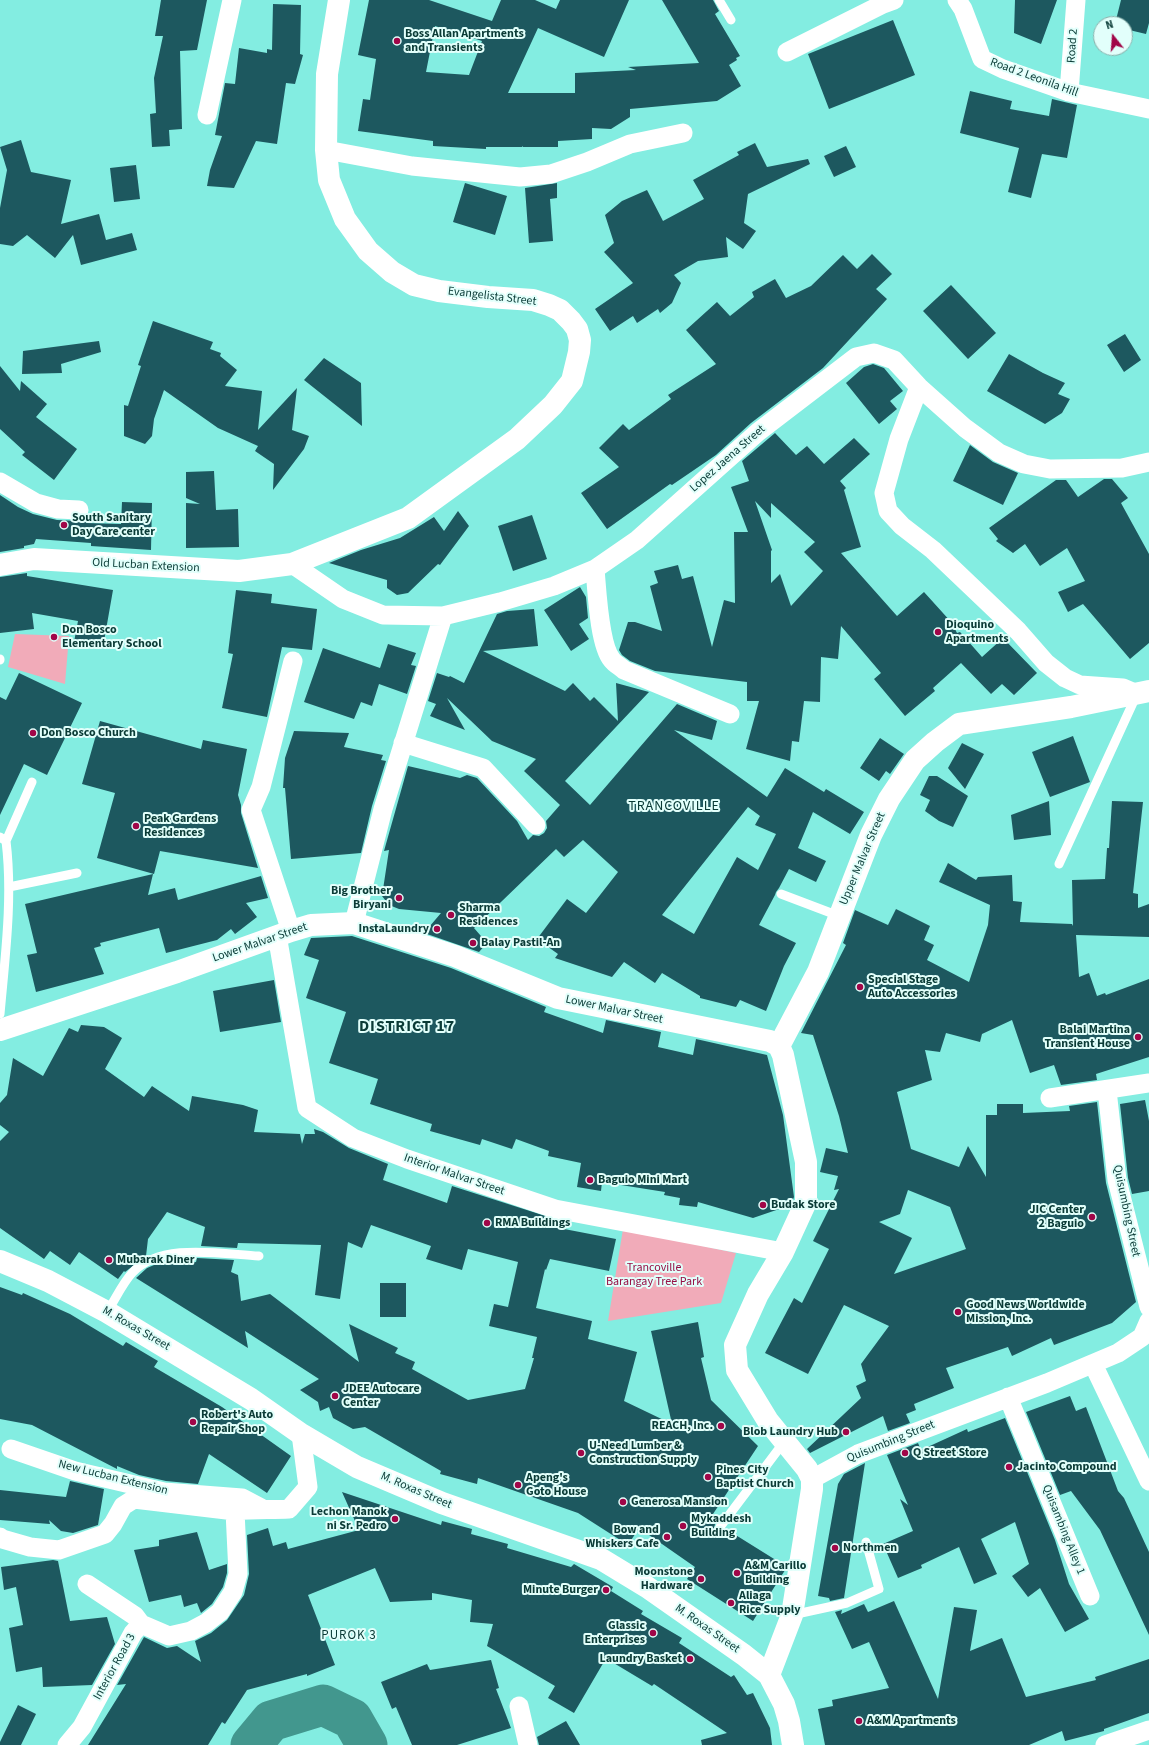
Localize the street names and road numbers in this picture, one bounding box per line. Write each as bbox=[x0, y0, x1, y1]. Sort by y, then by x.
street label: Road 2 bbox=[1065, 28, 1081, 64]
street label: Road 2 Leonila Hill bbox=[988, 55, 1080, 101]
street label: Evangelista Street bbox=[447, 284, 537, 310]
street label: Lopez Jaena Street bbox=[687, 422, 769, 496]
street label: Old Lucban Extension bbox=[92, 556, 200, 576]
street label: Upper Malvar Street bbox=[837, 810, 889, 908]
street label: Lower Malvar Street bbox=[211, 920, 309, 966]
street label: Lower Malvar Street bbox=[564, 993, 664, 1027]
street label: Interior Malvar Street bbox=[402, 1151, 506, 1199]
street label: Quisumbing Street bbox=[1109, 1164, 1143, 1258]
street label: M. Roxas Street bbox=[100, 1304, 172, 1354]
street label: Quisumbing Street bbox=[845, 1418, 937, 1466]
street label: New Lucban Extension bbox=[57, 1457, 169, 1499]
street label: M. Roxas Street bbox=[378, 1470, 454, 1512]
street label: Quisambing Alley 1 bbox=[1038, 1483, 1088, 1577]
street label: M. Roxas Street bbox=[672, 1601, 742, 1657]
street label: Interior Road 3 bbox=[91, 1631, 139, 1703]

